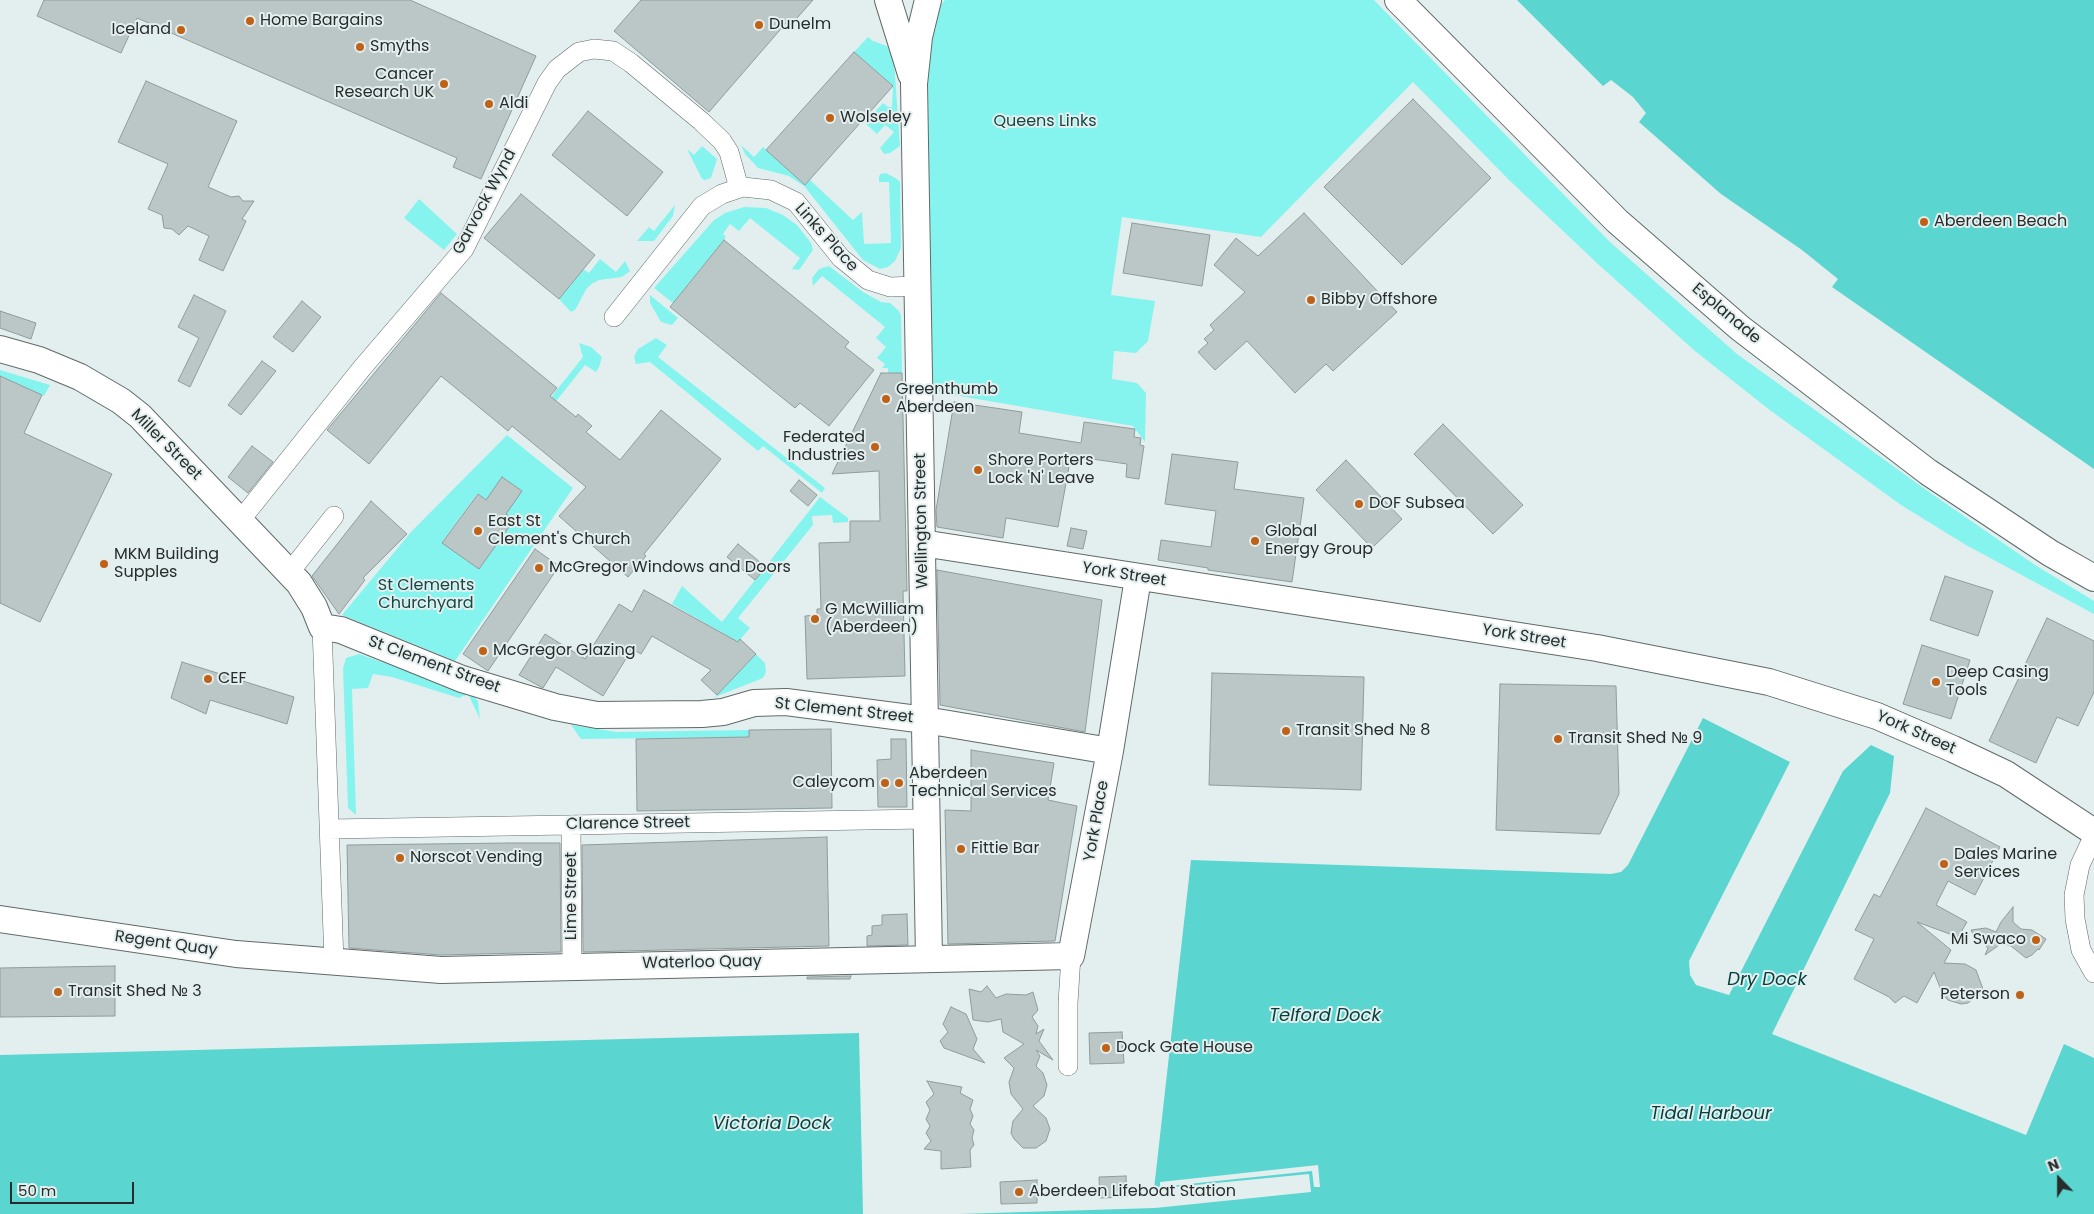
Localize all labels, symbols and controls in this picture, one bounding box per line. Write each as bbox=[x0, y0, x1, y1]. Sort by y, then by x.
place label: Home Bargains bbox=[260, 11, 383, 31]
marker: Home Bargains bbox=[244, 15, 256, 27]
place label: Dunelm bbox=[769, 15, 831, 35]
marker: Dunelm bbox=[753, 19, 765, 31]
place label: Iceland bbox=[112, 20, 171, 40]
marker: Iceland bbox=[175, 24, 187, 36]
place label: Smyths bbox=[370, 37, 429, 57]
marker: Smyths bbox=[354, 41, 366, 53]
place label: Cancer Research UK bbox=[335, 65, 434, 103]
marker: Cancer Research UK bbox=[438, 78, 450, 90]
place label: Aldi bbox=[499, 94, 528, 114]
marker: Aldi bbox=[483, 98, 495, 110]
place label: Wolseley bbox=[840, 108, 911, 128]
marker: Wolseley bbox=[824, 112, 836, 124]
park label: Queens Links bbox=[993, 112, 1097, 132]
street label: Garvock Wynd bbox=[449, 146, 521, 258]
street label: Links Place bbox=[790, 200, 862, 276]
place label: Aberdeen Beach bbox=[1934, 212, 2067, 232]
marker: Aberdeen Beach bbox=[1918, 216, 1930, 228]
street label: Esplanade bbox=[1688, 280, 1764, 348]
place label: Bibby Offshore bbox=[1321, 290, 1437, 310]
marker: Bibby Offshore bbox=[1305, 294, 1317, 306]
place label: Greenthumb Aberdeen bbox=[896, 380, 998, 418]
marker: Greenthumb Aberdeen bbox=[880, 393, 892, 405]
street label: Miller Street bbox=[126, 405, 206, 485]
place label: Federated Industries bbox=[783, 428, 865, 466]
marker: Federated Industries bbox=[869, 441, 881, 453]
place label: Shore Porters Lock 'N' Leave bbox=[988, 451, 1095, 489]
street label: Wellington Street bbox=[911, 453, 933, 589]
marker: Shore Porters Lock 'N' Leave bbox=[972, 464, 984, 476]
place label: DOF Subsea bbox=[1369, 494, 1465, 514]
marker: DOF Subsea bbox=[1353, 498, 1365, 510]
place label: East St Clement's Church bbox=[488, 512, 631, 550]
place label: Global Energy Group bbox=[1265, 522, 1373, 560]
marker: East St Clement's Church bbox=[472, 525, 484, 537]
marker: Global Energy Group bbox=[1249, 535, 1261, 547]
place label: MKM Building Supples bbox=[114, 545, 219, 583]
marker: MKM Building Supples bbox=[98, 558, 110, 570]
place label: McGregor Windows and Doors bbox=[549, 558, 791, 578]
street label: York Street bbox=[1081, 559, 1167, 591]
marker: McGregor Windows and Doors bbox=[533, 562, 545, 574]
park label: St Clements Churchyard bbox=[378, 576, 474, 614]
place label: G McWilliam (Aberdeen) bbox=[825, 600, 924, 638]
marker: G McWilliam (Aberdeen) bbox=[809, 613, 821, 625]
street label: York Street bbox=[1481, 621, 1567, 653]
street label: St Clement Street bbox=[365, 632, 503, 698]
place label: McGregor Glazing bbox=[493, 641, 636, 661]
marker: McGregor Glazing bbox=[477, 645, 489, 657]
place label: Deep Casing Tools bbox=[1946, 663, 2049, 701]
place label: CEF bbox=[218, 669, 247, 689]
marker: CEF bbox=[202, 673, 214, 685]
marker: Deep Casing Tools bbox=[1930, 676, 1942, 688]
street label: St Clement Street bbox=[774, 694, 914, 728]
street label: York Street bbox=[1873, 707, 1959, 759]
place label: Transit Shed № 8 bbox=[1296, 721, 1430, 741]
marker: Transit Shed № 8 bbox=[1280, 725, 1292, 737]
place label: Transit Shed № 9 bbox=[1568, 729, 1702, 749]
marker: Transit Shed № 9 bbox=[1552, 733, 1564, 745]
place label: Aberdeen Technical Services bbox=[909, 764, 1057, 802]
place label: Caleycom bbox=[793, 773, 875, 793]
marker: Caleycom bbox=[879, 777, 891, 789]
marker: Aberdeen Technical Services bbox=[893, 777, 905, 789]
street label: York Place bbox=[1080, 779, 1114, 863]
street label: Clarence Street bbox=[566, 813, 690, 835]
place label: Fittie Bar bbox=[971, 839, 1039, 859]
marker: Fittie Bar bbox=[955, 843, 967, 855]
place label: Dales Marine Services bbox=[1954, 845, 2057, 883]
place label: Norscot Vending bbox=[410, 848, 543, 868]
marker: Norscot Vending bbox=[394, 852, 406, 864]
street label: Lime Street bbox=[562, 852, 582, 940]
marker: Dales Marine Services bbox=[1938, 858, 1950, 870]
street label: Regent Quay bbox=[113, 927, 219, 961]
place label: Mi Swaco bbox=[1951, 930, 2026, 950]
marker: Mi Swaco bbox=[2030, 934, 2042, 946]
street label: Waterloo Quay bbox=[642, 952, 762, 974]
water label: Dry Dock bbox=[1727, 969, 1807, 991]
place label: Transit Shed № 3 bbox=[68, 982, 202, 1002]
place label: Peterson bbox=[1940, 985, 2010, 1005]
marker: Transit Shed № 3 bbox=[52, 986, 64, 998]
marker: Peterson bbox=[2014, 989, 2026, 1001]
water label: Telford Dock bbox=[1269, 1005, 1381, 1027]
place label: Dock Gate House bbox=[1116, 1038, 1253, 1058]
marker: Dock Gate House bbox=[1100, 1042, 1112, 1054]
water label: Tidal Harbour bbox=[1650, 1103, 1772, 1125]
water label: Victoria Dock bbox=[713, 1113, 831, 1135]
north arrow bbox=[2034, 1154, 2084, 1204]
text: N bbox=[2045, 1154, 2062, 1176]
scale bar bbox=[12, 1172, 136, 1204]
text: 50 m bbox=[18, 1180, 56, 1201]
place label: Aberdeen Lifeboat Station bbox=[1029, 1182, 1236, 1202]
marker: Aberdeen Lifeboat Station bbox=[1013, 1186, 1025, 1198]

